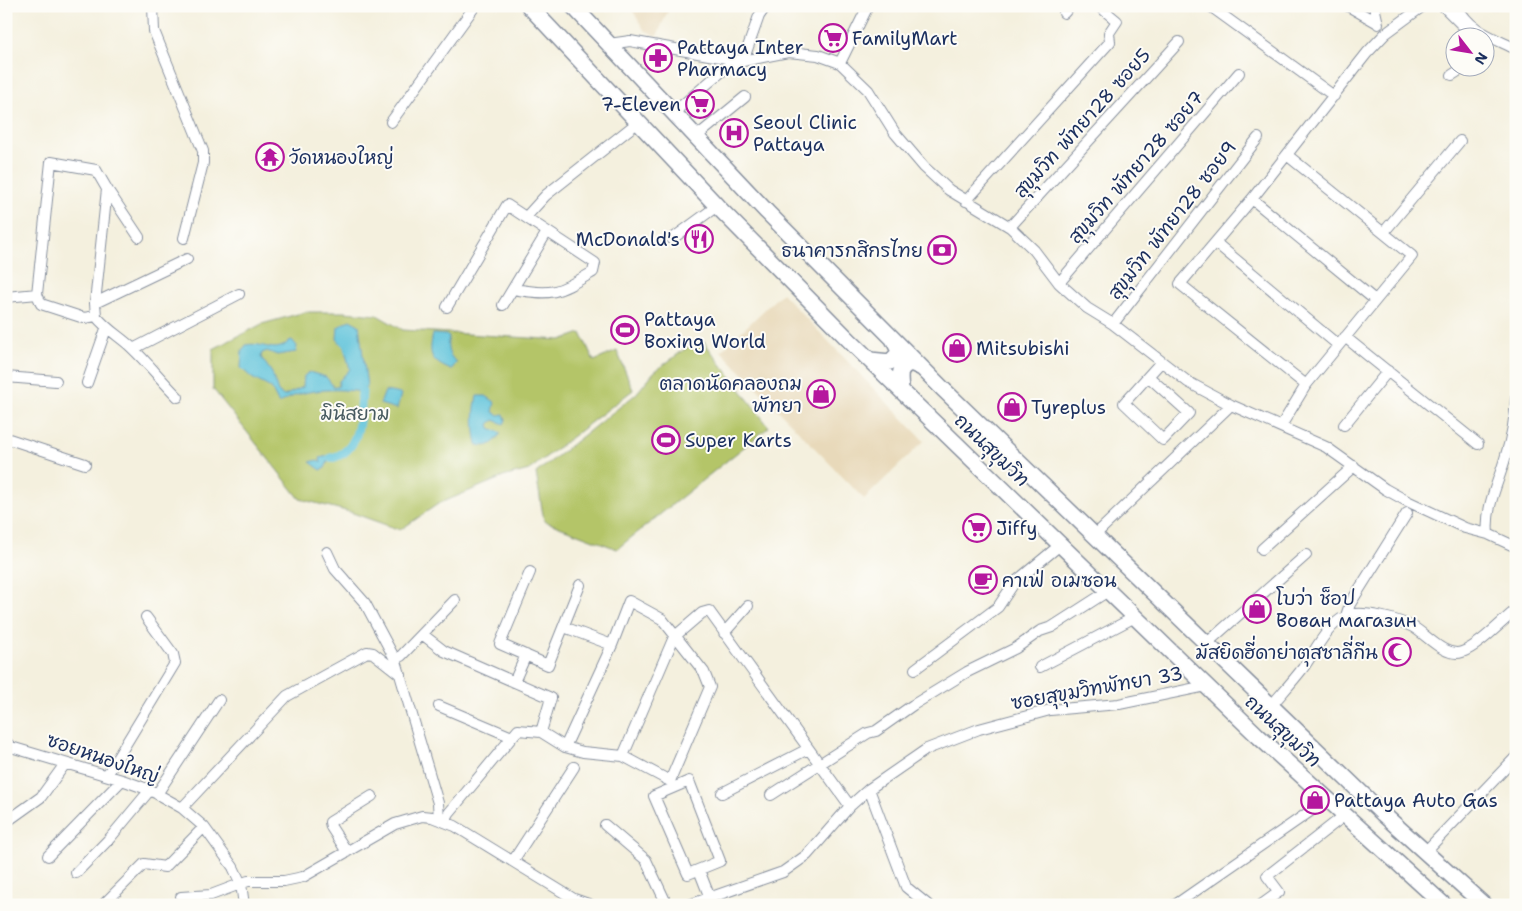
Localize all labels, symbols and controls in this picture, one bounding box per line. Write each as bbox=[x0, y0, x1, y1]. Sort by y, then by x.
supermarket icon: FamilyMart bbox=[818, 23, 848, 53]
place label: FamilyMart bbox=[852, 26, 958, 51]
north arrow bbox=[1444, 28, 1494, 78]
place label: Pattaya Inter Pharmacy bbox=[677, 35, 804, 82]
pharmacy icon: Pattaya Inter Pharmacy bbox=[643, 43, 673, 73]
street label: สุขุมวิท พัทยา28 ซอย5 bbox=[1008, 43, 1157, 204]
text: N bbox=[1471, 49, 1492, 68]
street label: สุขุมวิท พัทยา28 ซอย7 bbox=[1063, 85, 1211, 250]
supermarket icon: 7-Eleven bbox=[685, 89, 715, 119]
place label: 7-Eleven bbox=[601, 92, 681, 117]
place label: Seoul Clinic Pattaya bbox=[753, 110, 857, 157]
hospital icon: Seoul Clinic Pattaya bbox=[719, 118, 749, 148]
street label: สุขุมวิท พัทยา28 ซอย9 bbox=[1102, 136, 1243, 306]
temple icon: วัดหนองใหญ่ bbox=[255, 142, 285, 172]
place label: วัดหนองใหญ่ bbox=[289, 145, 394, 170]
restaurant icon: McDonald's bbox=[684, 224, 714, 254]
place label: McDonald's bbox=[576, 227, 680, 252]
bank icon: ธนาคารกสิกรไทย bbox=[927, 235, 957, 265]
place label: ธนาคารกสิกรไทย bbox=[781, 238, 923, 263]
place label: Pattaya Boxing World bbox=[644, 307, 766, 354]
sports icon: Pattaya Boxing World bbox=[610, 315, 640, 345]
shop icon: Mitsubishi bbox=[942, 333, 972, 363]
place label: Mitsubishi bbox=[976, 336, 1070, 361]
place label: ตลาดนัดคลองถม พัทยา bbox=[659, 371, 802, 418]
shop icon: ตลาดนัดคลองถม พัทยา bbox=[806, 379, 836, 409]
shop icon: Tyreplus bbox=[997, 392, 1027, 422]
place label: Tyreplus bbox=[1031, 395, 1106, 420]
park label: มินิสยาม bbox=[320, 401, 390, 426]
street label: ถนนสุขุมวิท bbox=[948, 408, 1035, 493]
sports icon: Super Karts bbox=[651, 425, 681, 455]
place label: Super Karts bbox=[685, 428, 792, 453]
supermarket icon: Jiffy bbox=[962, 513, 992, 543]
place label: Jiffy bbox=[996, 516, 1037, 541]
cafe icon: คาเฟ่ อเมซอน bbox=[968, 565, 998, 595]
place label: คาเฟ่ อเมซอน bbox=[1002, 568, 1117, 593]
place label: โบว่า ช็อป Вован магазин bbox=[1276, 586, 1417, 633]
shop icon: โบว่า ช็อป Вован магазин bbox=[1242, 594, 1272, 624]
place label: มัสยิดฮี่ดาย่าตุสซาลี่กีน bbox=[1195, 635, 1378, 667]
mosque icon: มัสยิดฮี่ดาย่าตุสซาลี่กีน bbox=[1382, 637, 1412, 667]
street label: ซอยสุขุมวิทพัทยา 33 bbox=[1009, 661, 1185, 717]
street label: ถนนสุขุมวิท bbox=[1238, 689, 1326, 774]
street label: ซอยหนองใหญ่ bbox=[43, 727, 163, 789]
shop icon: Pattaya Auto Gas bbox=[1300, 785, 1330, 815]
place label: Pattaya Auto Gas bbox=[1334, 788, 1498, 813]

